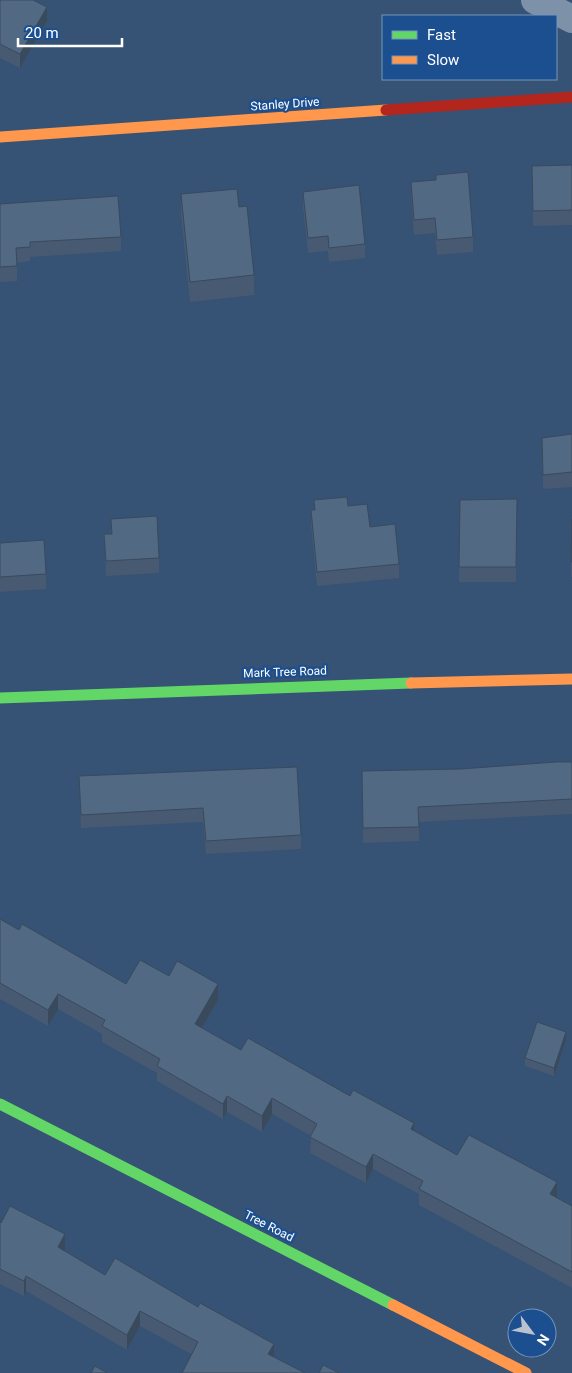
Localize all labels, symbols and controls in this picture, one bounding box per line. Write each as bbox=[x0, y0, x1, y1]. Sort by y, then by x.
scale bar bbox=[18, 15, 121, 47]
legend bbox=[382, 15, 557, 80]
text: 20 m bbox=[25, 24, 59, 42]
text: Fast bbox=[427, 26, 456, 44]
text: Slow bbox=[427, 51, 459, 69]
street label: Stanley Drive bbox=[250, 95, 320, 113]
street label: Mark Tree Road bbox=[243, 664, 327, 680]
street label: Tree Road bbox=[242, 1208, 296, 1244]
north arrow bbox=[507, 1308, 557, 1358]
text: N bbox=[534, 1331, 552, 1348]

